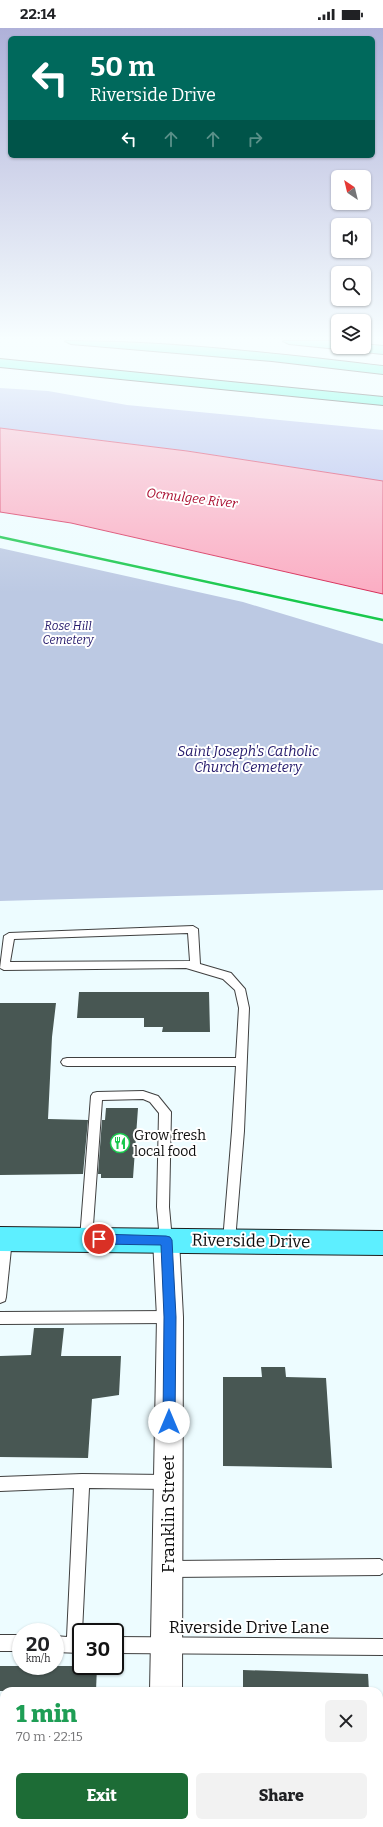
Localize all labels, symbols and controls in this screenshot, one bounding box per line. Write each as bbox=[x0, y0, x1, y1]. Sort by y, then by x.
text: 22:14 bbox=[20, 5, 56, 23]
text: 50 m bbox=[90, 50, 155, 83]
icon: left bbox=[24, 52, 76, 104]
text: Riverside Drive bbox=[90, 84, 216, 106]
icon: left bbox=[118, 128, 140, 150]
icon: ahead bbox=[160, 128, 182, 150]
icon: ahead bbox=[202, 128, 224, 150]
icon: right bbox=[244, 128, 266, 150]
north arrow bbox=[331, 170, 371, 210]
map controls bbox=[331, 170, 371, 354]
button: sound bbox=[331, 218, 371, 258]
button: search bbox=[331, 266, 371, 306]
button: layers bbox=[331, 314, 371, 354]
water label: Ocmulgee River bbox=[146, 485, 239, 511]
park label: Rose Hill Cemetery bbox=[42, 619, 95, 647]
park label: Saint Joseph's Catholic Church Cemetery bbox=[177, 743, 319, 776]
place label: Grow fresh local food bbox=[134, 1127, 206, 1160]
restaurant icon: Grow fresh local food bbox=[109, 1132, 131, 1154]
pin bbox=[82, 1222, 116, 1256]
icon: arrive bbox=[88, 1228, 110, 1250]
street label: Riverside Drive bbox=[191, 1229, 311, 1253]
position arrow bbox=[148, 1401, 190, 1443]
street label: Franklin Street bbox=[158, 1455, 179, 1573]
street label: Riverside Drive Lane bbox=[169, 1617, 329, 1638]
speed limit sign: 30 bbox=[72, 1623, 124, 1675]
text: 20 bbox=[26, 1632, 50, 1656]
text: km/h bbox=[26, 1653, 50, 1665]
text: 1 min bbox=[16, 1700, 77, 1728]
button: close bbox=[325, 1700, 367, 1742]
text: 70 m · 22:15 bbox=[16, 1729, 83, 1744]
button: Exit bbox=[16, 1773, 188, 1819]
button: Share bbox=[196, 1773, 367, 1819]

